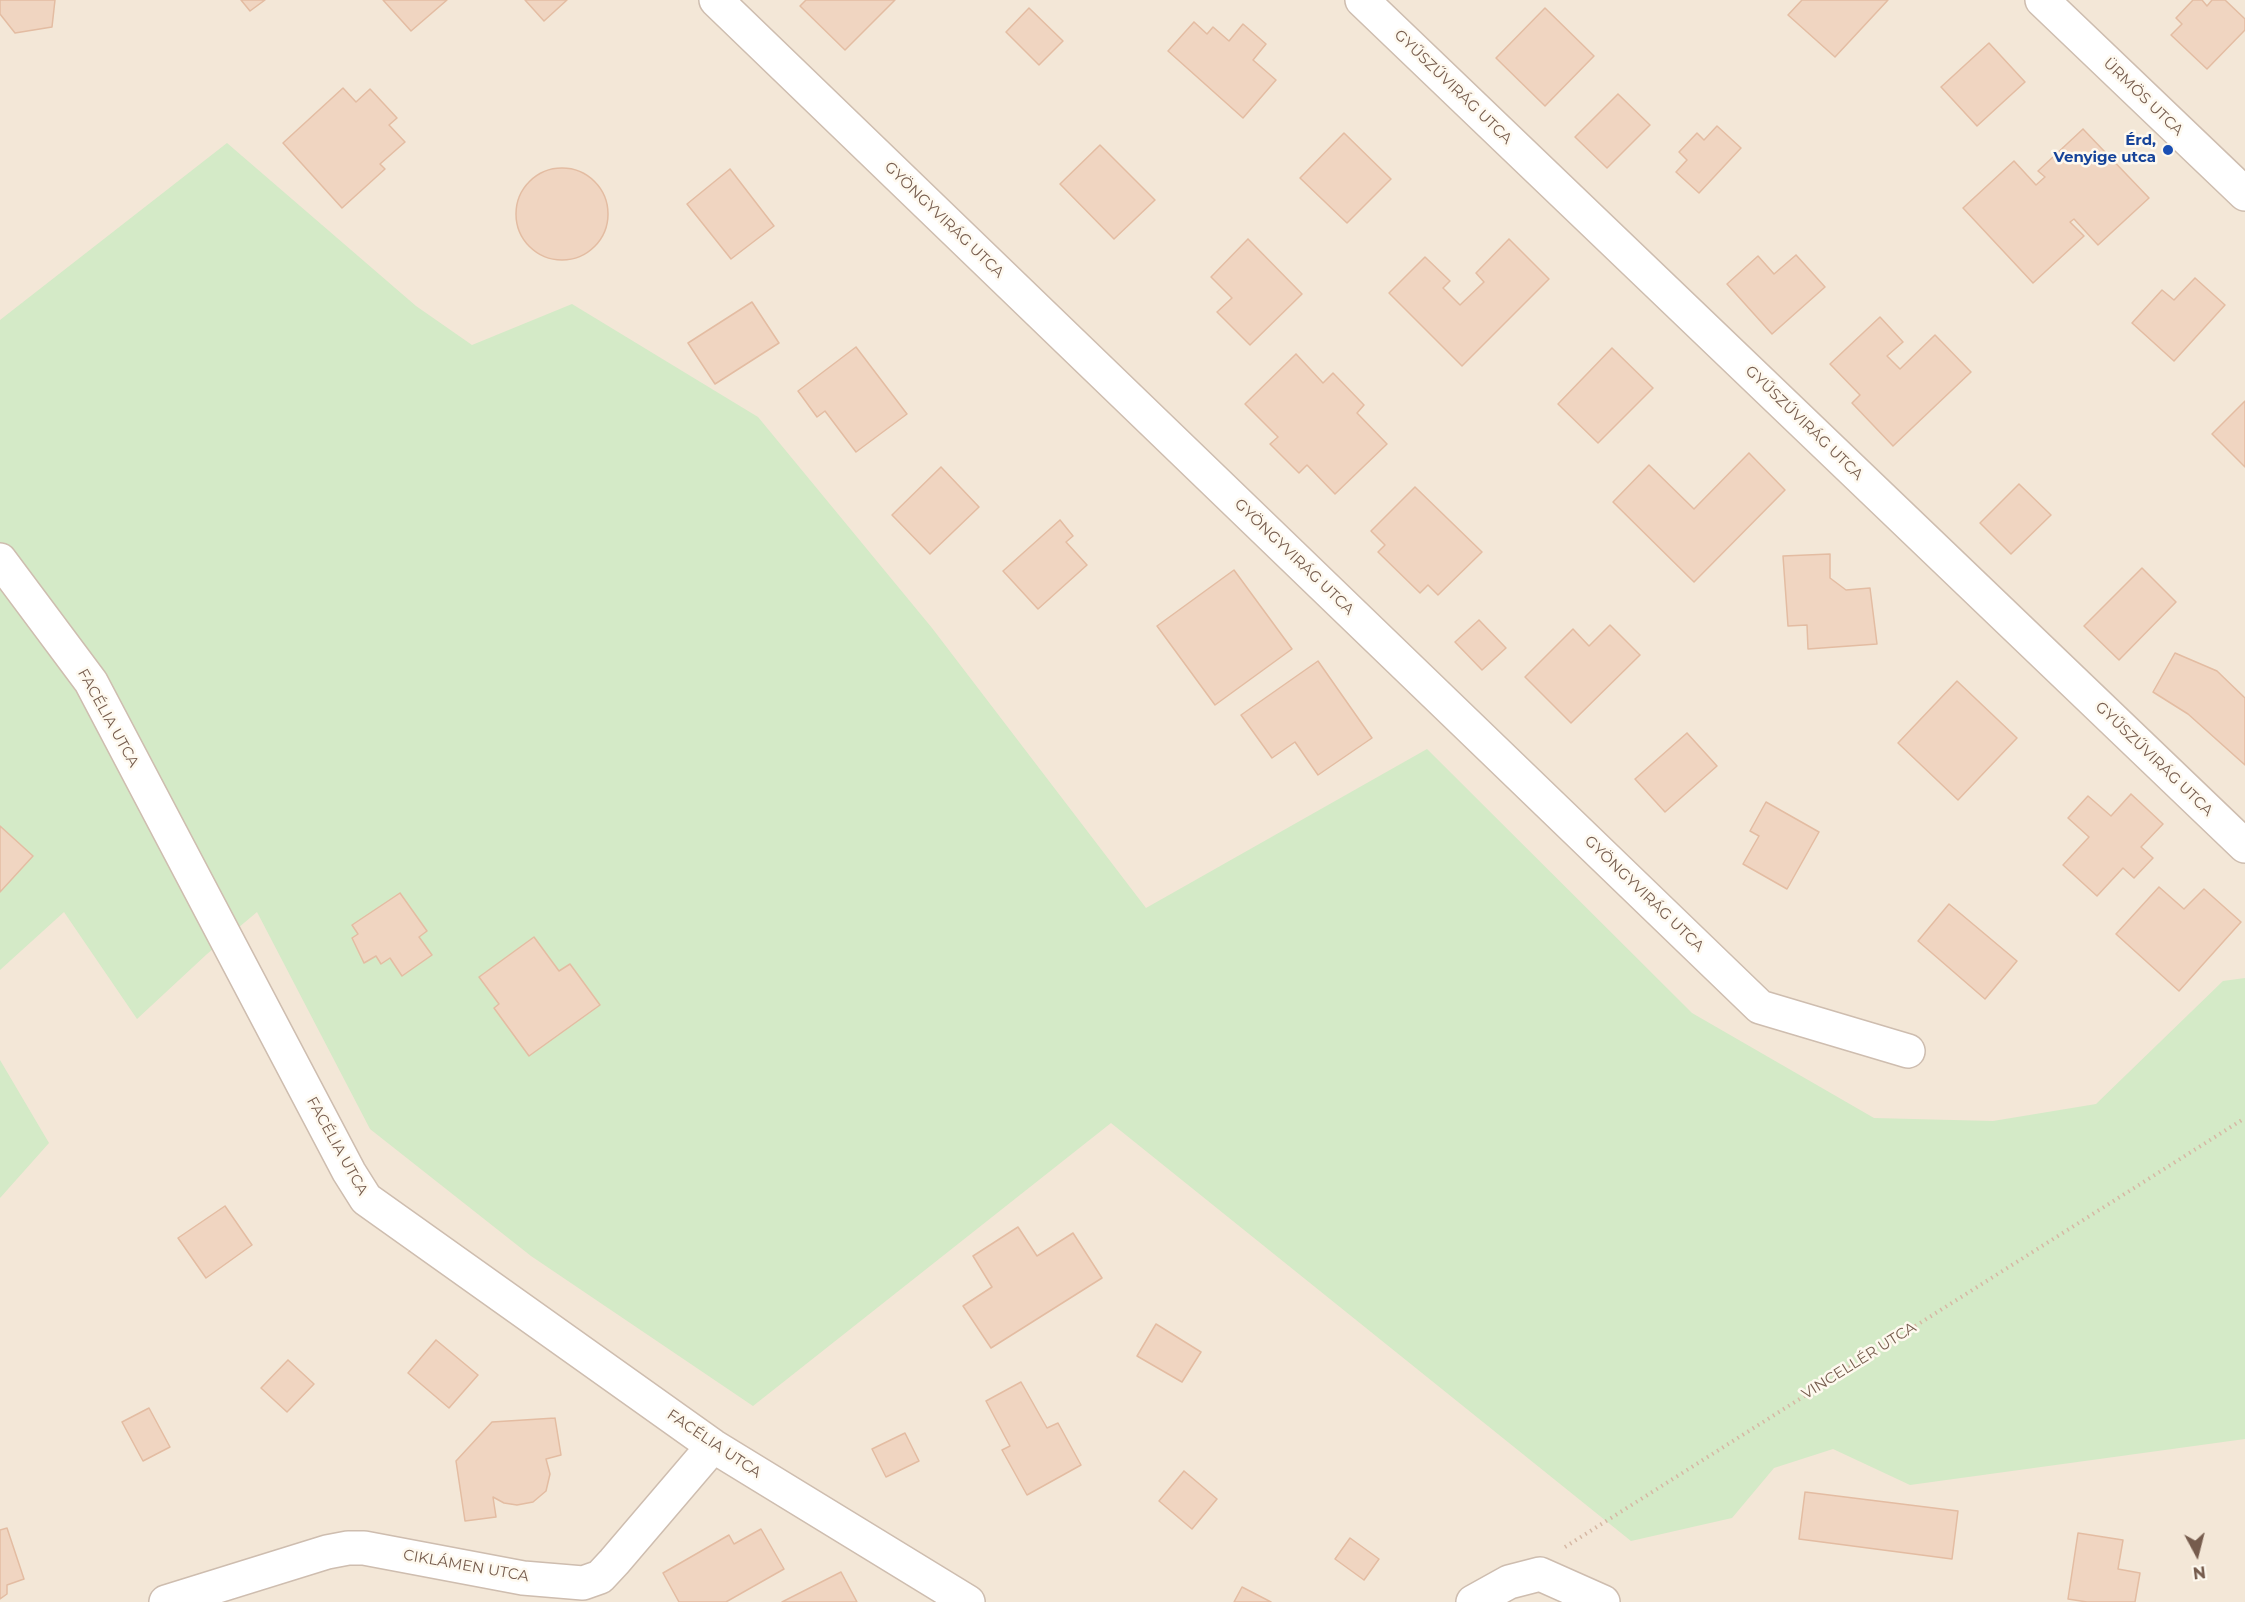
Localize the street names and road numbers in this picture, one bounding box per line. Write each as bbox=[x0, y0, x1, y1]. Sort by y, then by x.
street label: GYŰSZŰVIRÁG UTCA bbox=[1390, 26, 1516, 148]
street label: ÜRMÖS UTCA bbox=[2099, 54, 2187, 140]
street label: GYÖNGYVIRÁG UTCA bbox=[880, 158, 1008, 282]
street label: GYŰSZŰVIRÁG UTCA bbox=[1741, 362, 1867, 484]
street label: GYÖNGYVIRÁG UTCA bbox=[1230, 495, 1358, 619]
street label: FACÉLIA UTCA bbox=[74, 666, 142, 770]
street label: GYŰSZŰVIRÁG UTCA bbox=[2091, 698, 2217, 820]
street label: GYÖNGYVIRÁG UTCA bbox=[1580, 832, 1708, 956]
street label: FACÉLIA UTCA bbox=[303, 1094, 371, 1198]
street label: VINCELLÉR UTCA bbox=[1799, 1319, 1919, 1403]
street label: FACÉLIA UTCA bbox=[664, 1406, 764, 1482]
street label: CIKLÁMEN UTCA bbox=[402, 1546, 530, 1586]

